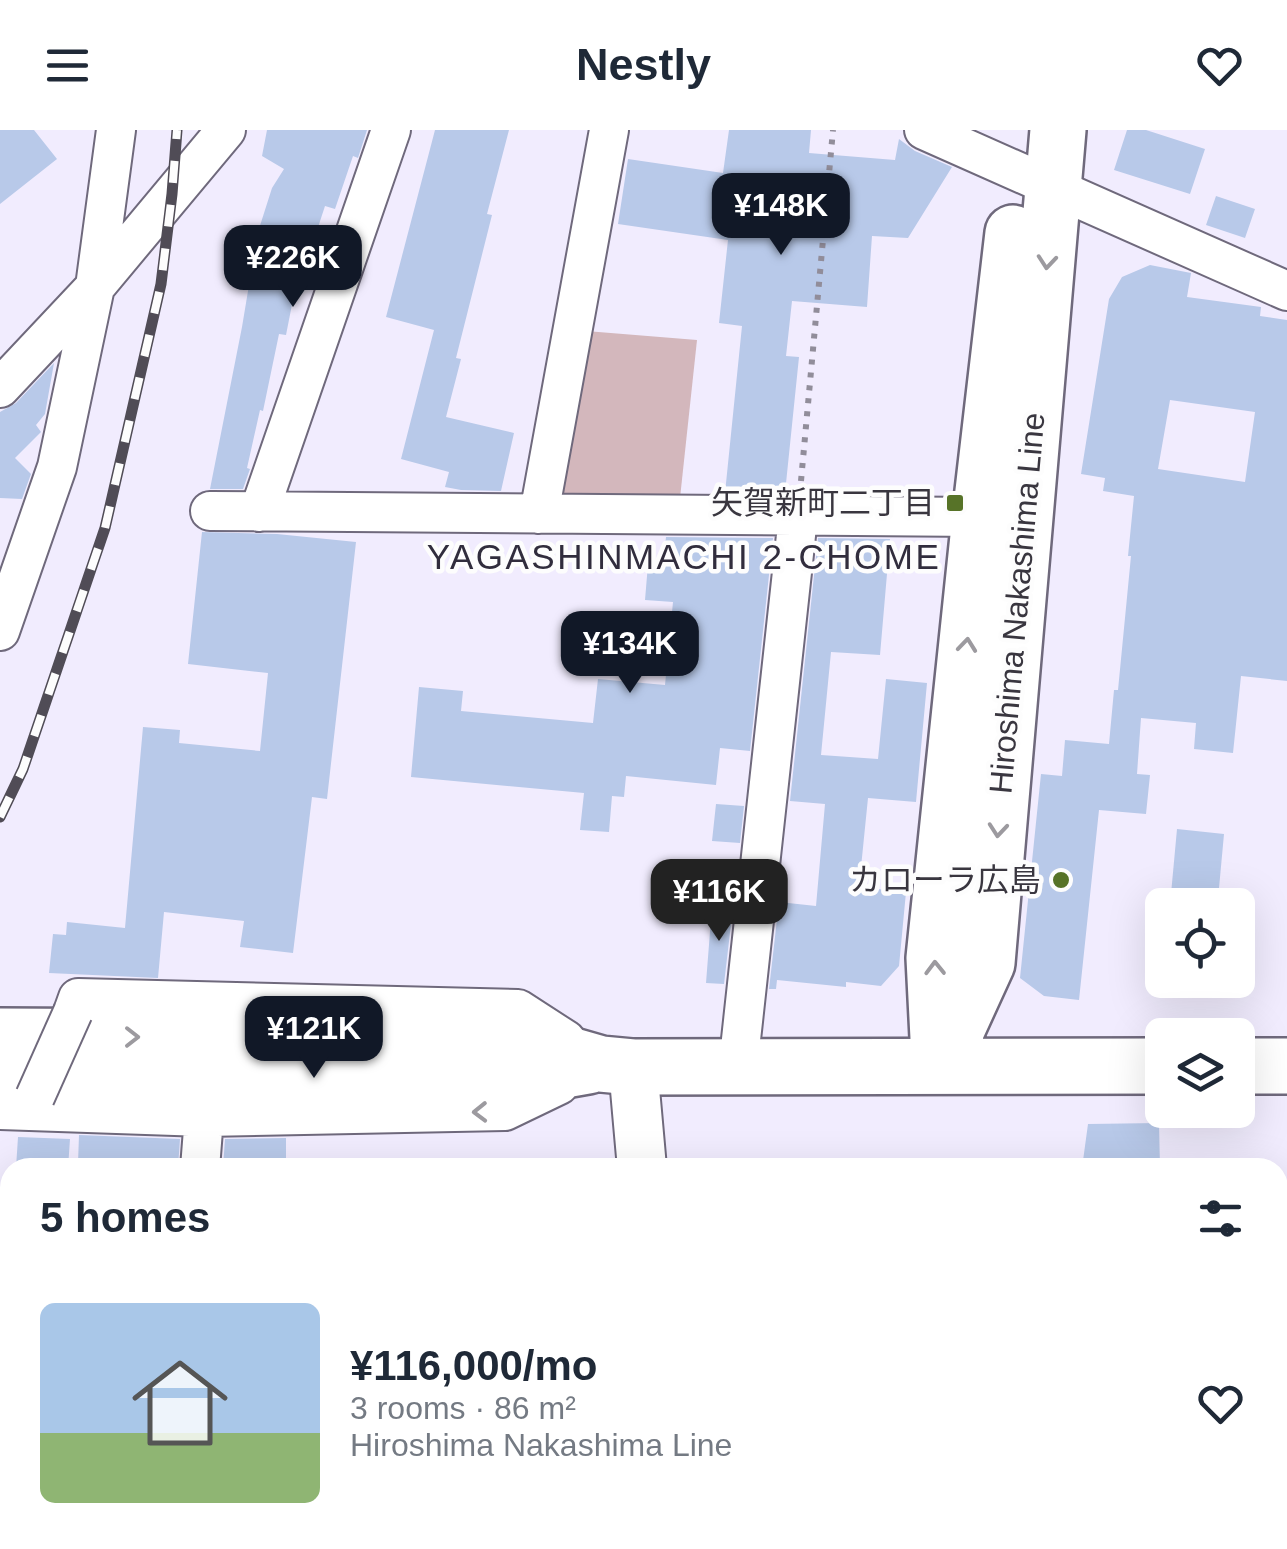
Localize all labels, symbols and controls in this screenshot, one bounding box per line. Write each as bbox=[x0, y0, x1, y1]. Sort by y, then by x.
icon: menu bbox=[40, 38, 95, 93]
icon: heart bbox=[1192, 38, 1247, 93]
text: Nestly bbox=[576, 39, 711, 90]
pin: ¥148K bbox=[711, 173, 851, 258]
text: ¥148K bbox=[734, 187, 828, 223]
pin: ¥226K bbox=[223, 225, 363, 310]
text: ¥226K bbox=[246, 239, 340, 275]
one-way arrow bbox=[1036, 254, 1058, 270]
street label: Hiroshima Nakashima Line bbox=[982, 411, 1052, 795]
place label: 矢賀新町二丁目 bbox=[711, 485, 935, 521]
marker: 矢賀新町二丁目 bbox=[944, 492, 966, 514]
district label: YAGASHINMACHI 2-CHOME bbox=[427, 537, 941, 576]
pin: ¥134K bbox=[560, 611, 700, 696]
text: ¥134K bbox=[583, 625, 677, 661]
one-way arrow bbox=[955, 637, 977, 653]
one-way arrow bbox=[987, 822, 1009, 838]
pin: ¥116K bbox=[649, 859, 789, 944]
place label: カローラ広島 bbox=[849, 862, 1041, 898]
marker: カローラ広島 bbox=[1050, 869, 1072, 891]
text: ¥116K bbox=[673, 873, 765, 909]
map controls bbox=[1145, 888, 1255, 1128]
button: locate bbox=[1145, 888, 1255, 998]
one-way arrow bbox=[924, 960, 945, 976]
pin: ¥121K bbox=[244, 996, 384, 1081]
text: ¥121K bbox=[267, 1010, 361, 1046]
button: layers bbox=[1145, 1018, 1255, 1128]
one-way arrow bbox=[126, 1026, 141, 1048]
one-way arrow bbox=[471, 1101, 486, 1123]
icon: filters bbox=[1193, 1191, 1248, 1246]
text: 5 homes bbox=[40, 1194, 210, 1241]
text: ¥116,000/mo bbox=[350, 1342, 598, 1389]
icon: home bbox=[120, 1343, 240, 1463]
icon: heart bbox=[1193, 1376, 1248, 1431]
text: 3 rooms · 86 m² bbox=[350, 1390, 576, 1426]
text: Hiroshima Nakashima Line bbox=[350, 1427, 732, 1463]

